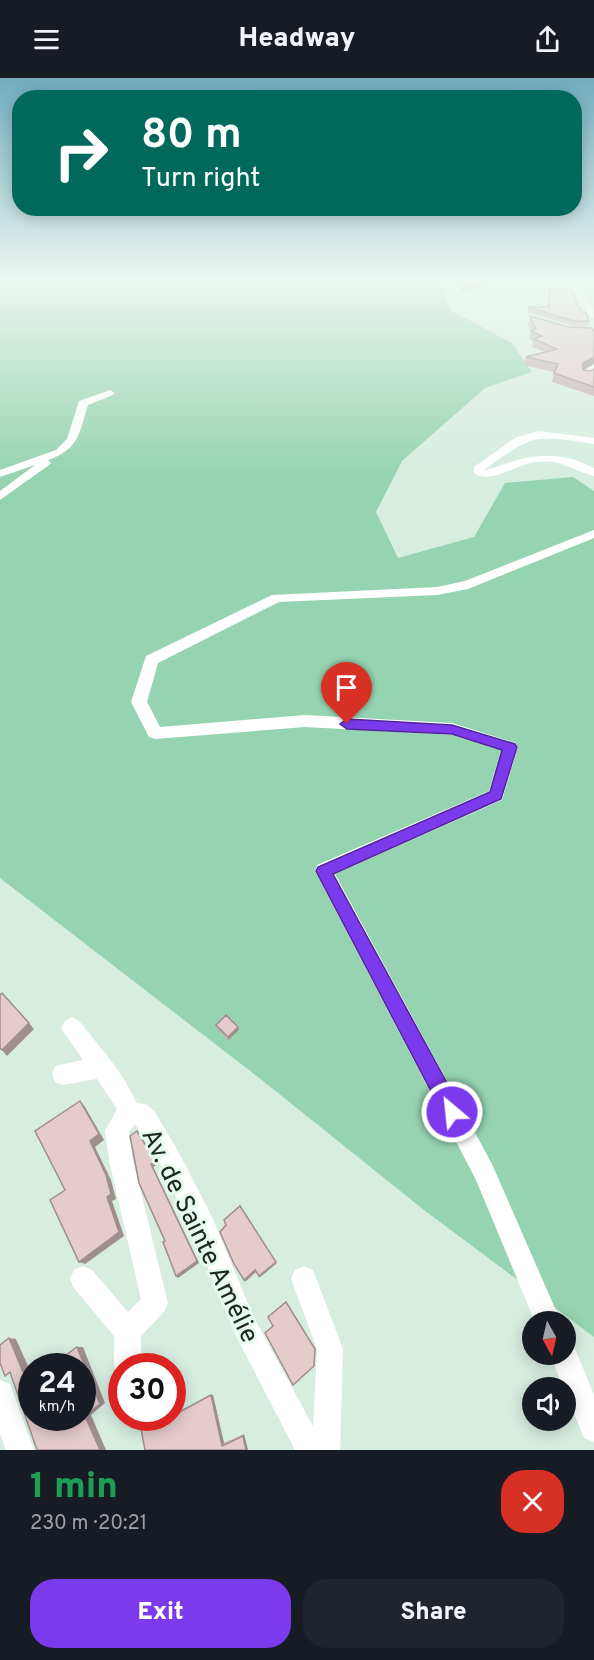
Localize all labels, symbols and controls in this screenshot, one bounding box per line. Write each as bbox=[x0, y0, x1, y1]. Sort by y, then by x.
text: Headway bbox=[239, 22, 355, 56]
icon: menu bbox=[30, 23, 63, 56]
icon: share bbox=[531, 23, 564, 56]
text: 80 m bbox=[141, 110, 242, 163]
icon: right bbox=[42, 114, 120, 192]
text: Turn right bbox=[141, 162, 260, 196]
pin bbox=[321, 662, 372, 724]
icon: arrive bbox=[330, 671, 363, 704]
position arrow bbox=[420, 1080, 484, 1144]
street label: Av. de Sainte Amélie bbox=[132, 1123, 265, 1349]
north arrow bbox=[522, 1311, 576, 1365]
map controls bbox=[522, 1311, 576, 1431]
speed limit sign: 30 bbox=[108, 1353, 186, 1431]
text: 24 bbox=[38, 1366, 76, 1403]
button: sound bbox=[522, 1377, 576, 1431]
text: km/h bbox=[39, 1398, 75, 1417]
text: 1 min bbox=[30, 1465, 118, 1511]
button: close bbox=[501, 1470, 564, 1533]
text: 230 m · 20:21 bbox=[30, 1511, 147, 1537]
button: Exit bbox=[30, 1579, 291, 1648]
button: Share bbox=[303, 1579, 564, 1648]

